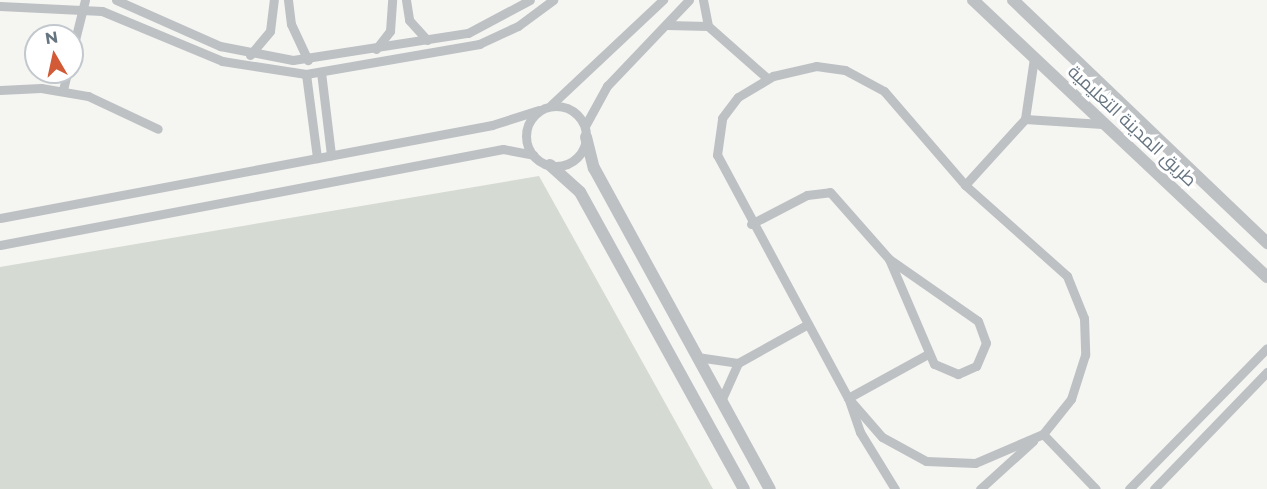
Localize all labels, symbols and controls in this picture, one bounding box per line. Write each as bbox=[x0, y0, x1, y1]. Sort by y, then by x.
north arrow bbox=[24, 24, 84, 84]
text: N bbox=[44, 27, 59, 48]
street label: طريق المدينة التعليمية bbox=[1063, 61, 1201, 191]

